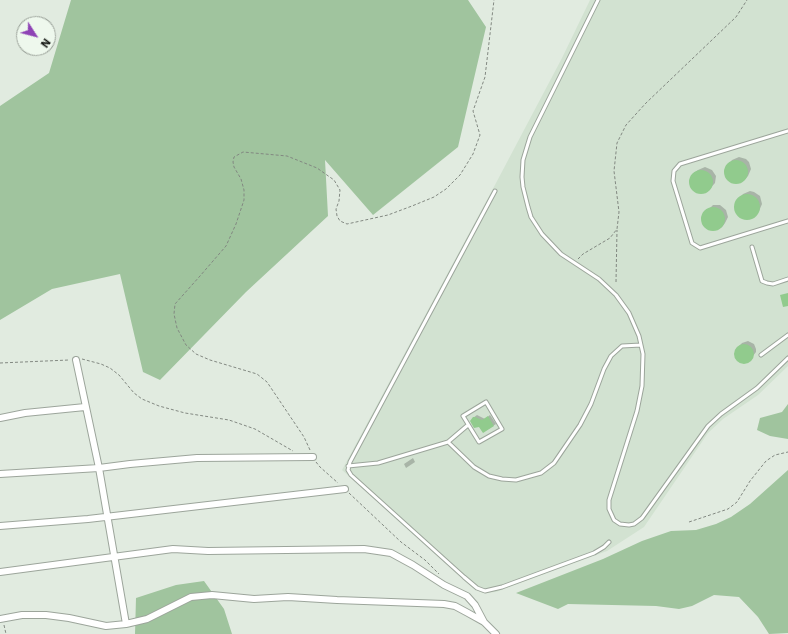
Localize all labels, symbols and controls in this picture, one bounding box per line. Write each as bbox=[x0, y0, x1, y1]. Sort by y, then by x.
north arrow bbox=[16, 16, 56, 56]
text: N bbox=[38, 36, 53, 50]

